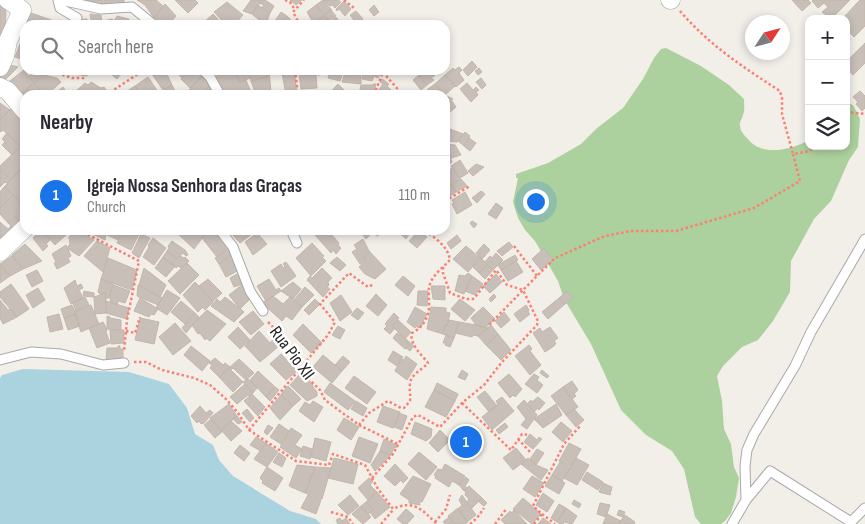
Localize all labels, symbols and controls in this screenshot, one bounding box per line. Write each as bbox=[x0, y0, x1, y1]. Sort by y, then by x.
north arrow bbox=[745, 15, 790, 60]
map controls bbox=[805, 15, 850, 150]
button: + bbox=[805, 15, 850, 60]
search box bbox=[20, 20, 450, 75]
icon: search bbox=[38, 34, 66, 62]
text: Search here bbox=[78, 36, 154, 59]
button: − bbox=[805, 60, 850, 105]
button: layers bbox=[805, 105, 850, 150]
text: Nearby bbox=[40, 110, 93, 135]
text: Igreja Nossa Senhora das Graças bbox=[87, 175, 302, 198]
text: 1 bbox=[53, 186, 59, 205]
text: 110 m bbox=[399, 186, 430, 205]
your location bbox=[523, 189, 549, 215]
text: Church bbox=[87, 198, 126, 217]
street label: Rua Pio XII bbox=[265, 322, 319, 384]
pin: 1 bbox=[450, 423, 482, 461]

